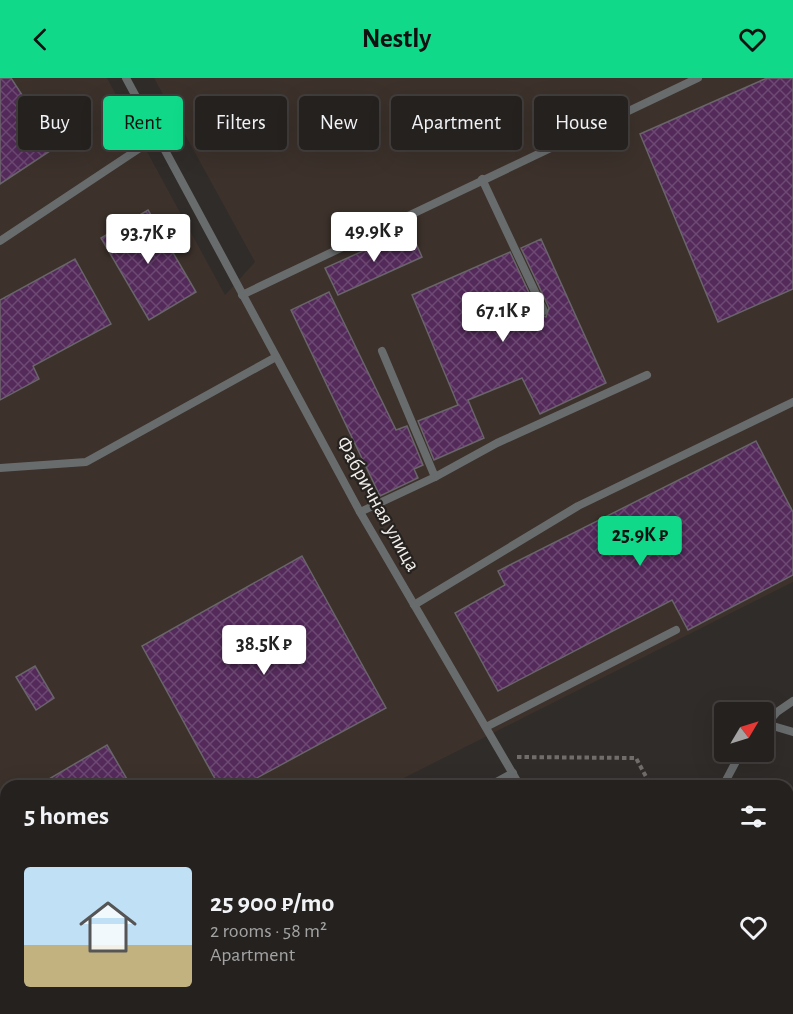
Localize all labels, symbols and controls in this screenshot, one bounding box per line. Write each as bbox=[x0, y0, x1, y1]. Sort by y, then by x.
icon: back bbox=[24, 23, 57, 56]
icon: heart bbox=[736, 23, 769, 56]
text: Nestly bbox=[362, 25, 431, 52]
chip: Buy bbox=[18, 96, 91, 150]
chip: Rent bbox=[103, 96, 183, 150]
chip: Filters bbox=[195, 96, 287, 150]
chip: New bbox=[299, 96, 379, 150]
chip: Apartment bbox=[391, 96, 522, 150]
chip: House bbox=[534, 96, 628, 150]
pin: 49.9K ₽ bbox=[319, 212, 429, 263]
pin: 93.7K ₽ bbox=[93, 214, 203, 265]
text: 49.9K ₽ bbox=[345, 221, 403, 241]
text: 93.7K ₽ bbox=[120, 223, 176, 243]
pin: 67.1K ₽ bbox=[448, 292, 558, 343]
text: 67.1K ₽ bbox=[476, 301, 530, 321]
street label: Фабричная улица bbox=[332, 433, 424, 575]
pin: 25.9K ₽ bbox=[585, 516, 695, 567]
text: 25.9K ₽ bbox=[612, 525, 668, 545]
pin: 38.5K ₽ bbox=[209, 625, 319, 676]
text: 38.5K ₽ bbox=[236, 634, 292, 654]
north arrow bbox=[714, 702, 774, 762]
map controls bbox=[714, 702, 774, 762]
icon: filters bbox=[737, 800, 770, 833]
text: 5 homes bbox=[24, 803, 109, 829]
text: 25 900 ₽/mo bbox=[210, 890, 334, 916]
icon: home bbox=[72, 891, 144, 963]
icon: heart bbox=[737, 911, 770, 944]
text: 2 rooms · 58 m² bbox=[210, 921, 327, 941]
text: Apartment bbox=[210, 945, 295, 965]

